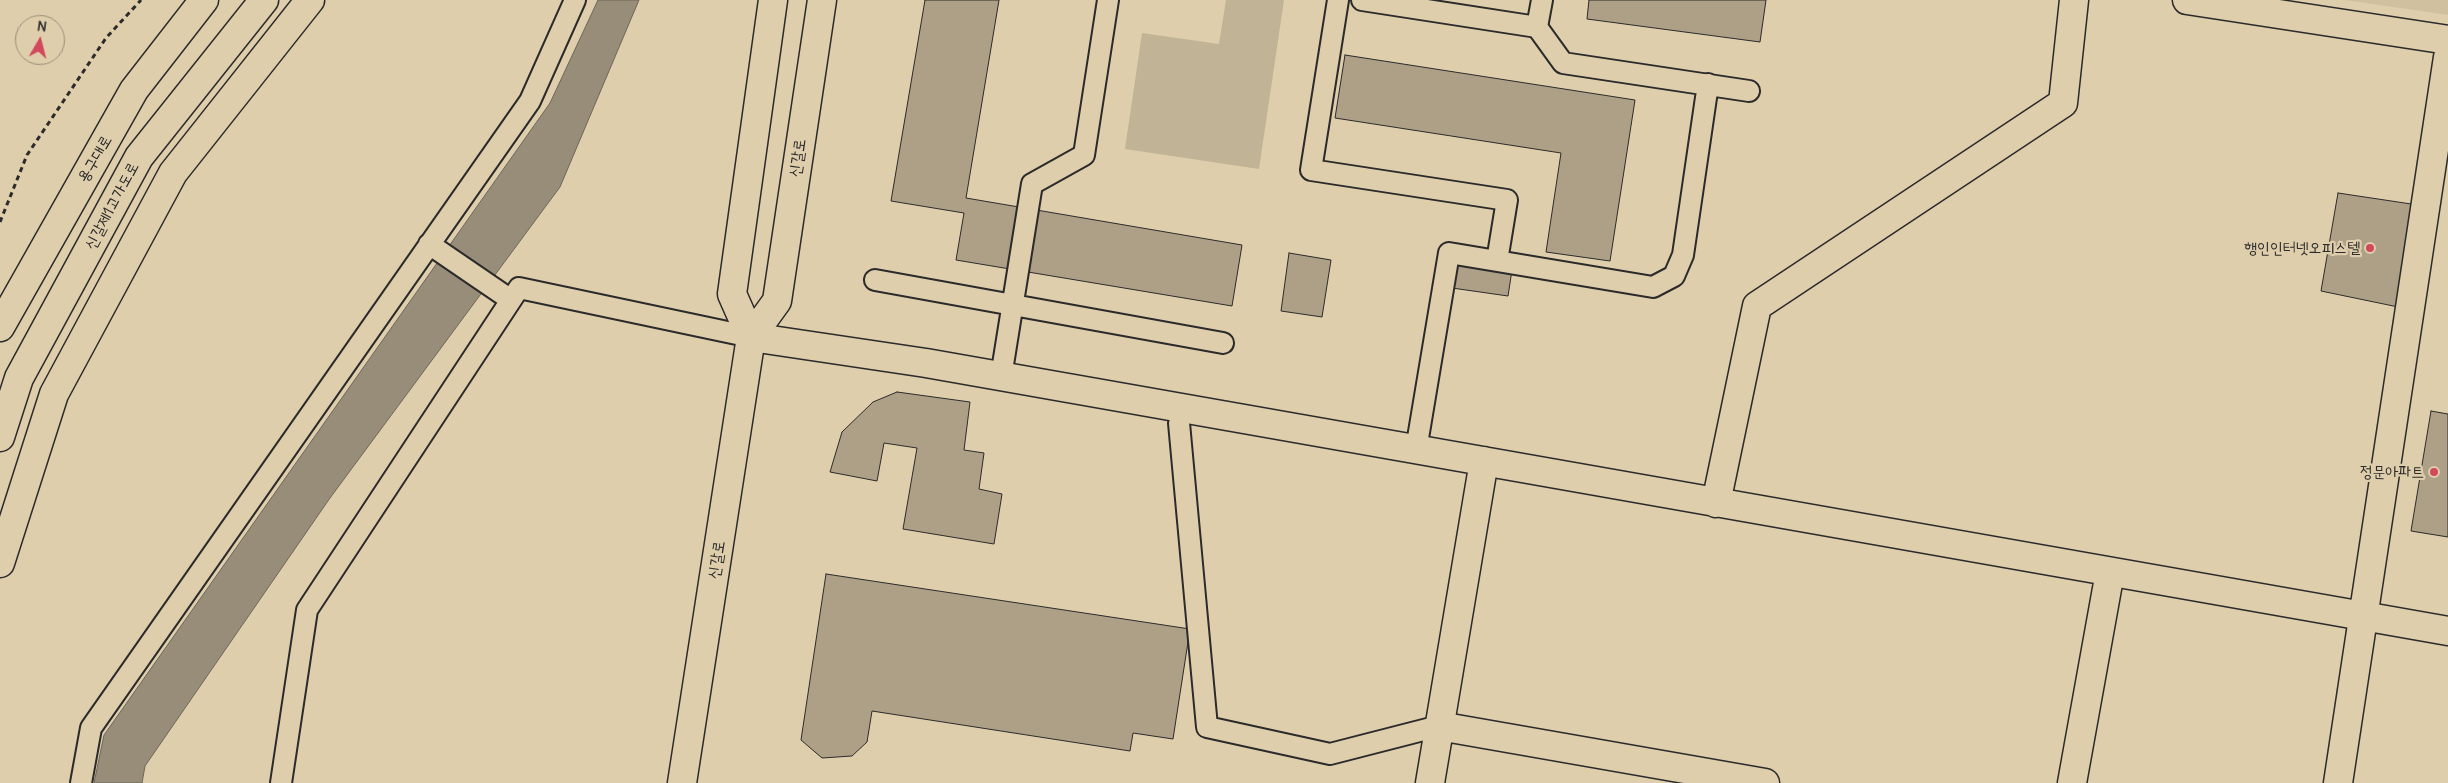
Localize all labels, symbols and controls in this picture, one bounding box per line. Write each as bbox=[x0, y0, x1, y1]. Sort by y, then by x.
north arrow bbox=[15, 15, 65, 65]
text: N bbox=[36, 17, 48, 36]
street label: 용구대로 bbox=[74, 132, 116, 186]
street label: 신갈로 bbox=[786, 138, 810, 178]
street label: 신갈제1고가도로 bbox=[81, 159, 143, 253]
place label: 행인인터넷오피스텔 bbox=[2244, 238, 2360, 258]
marker: 행인인터넷오피스텔 bbox=[2364, 242, 2376, 254]
place label: 정문아파트 bbox=[2360, 462, 2424, 482]
marker: 정문아파트 bbox=[2428, 466, 2440, 478]
street label: 신갈로 bbox=[704, 539, 730, 581]

